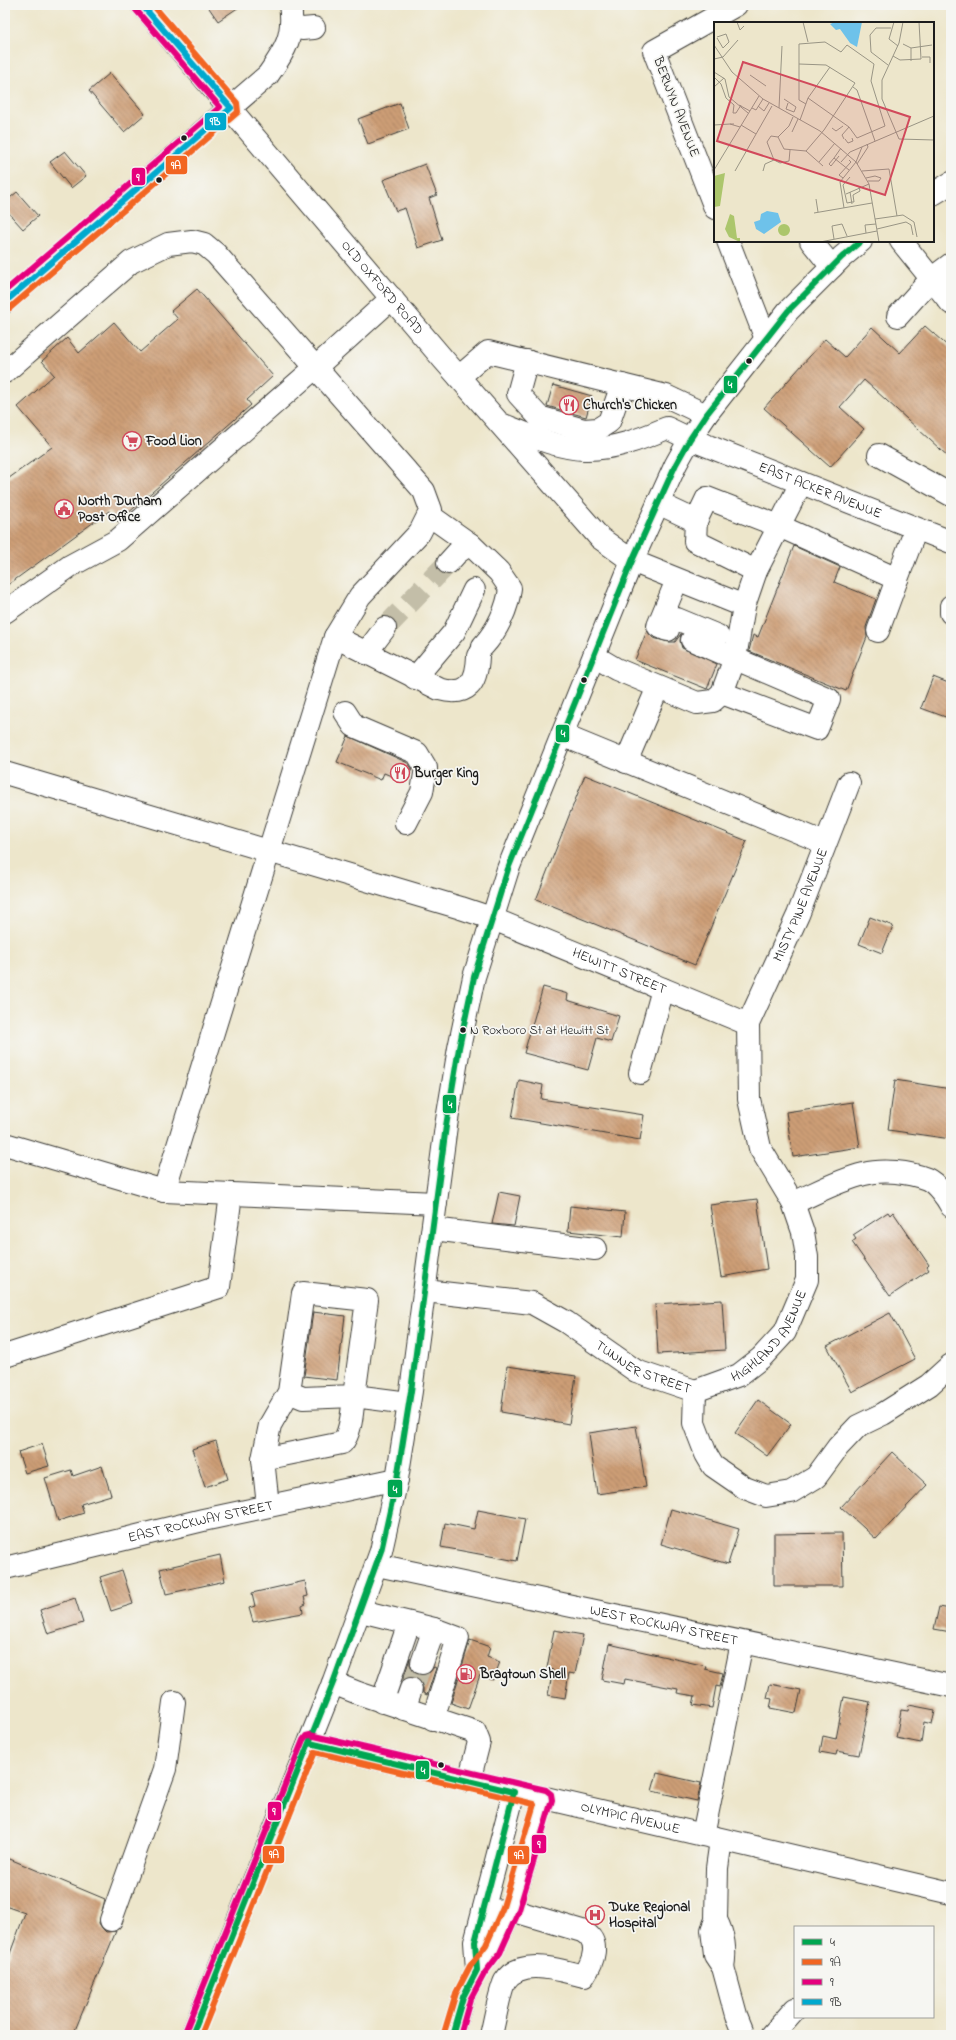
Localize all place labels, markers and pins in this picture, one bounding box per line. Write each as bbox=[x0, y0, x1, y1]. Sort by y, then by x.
unlabelled marker bbox=[179, 133, 189, 143]
unlabelled marker bbox=[154, 175, 164, 185]
unlabelled marker bbox=[744, 356, 754, 366]
restaurant icon: Church's Chicken bbox=[558, 394, 580, 416]
place label: Church's Chicken bbox=[583, 395, 677, 416]
supermarket icon: Food Lion bbox=[121, 430, 143, 452]
place label: Food Lion bbox=[145, 431, 202, 452]
place label: North Durham Post Office bbox=[78, 491, 162, 528]
public building icon: North Durham Post Office bbox=[53, 498, 75, 520]
unlabelled marker bbox=[579, 675, 589, 685]
restaurant icon: Burger King bbox=[389, 762, 411, 784]
place label: Burger King bbox=[413, 763, 479, 786]
place label: N Roxboro St at Hewitt St bbox=[470, 1021, 610, 1040]
marker: N Roxboro St at Hewitt St bbox=[458, 1025, 468, 1035]
fuel station icon: Bragtown Shell bbox=[455, 1663, 477, 1685]
place label: Bragtown Shell bbox=[479, 1664, 566, 1687]
unlabelled marker bbox=[436, 1760, 446, 1770]
place label: Duke Regional Hospital bbox=[608, 1897, 691, 1934]
hospital icon: Duke Regional Hospital bbox=[584, 1904, 606, 1926]

